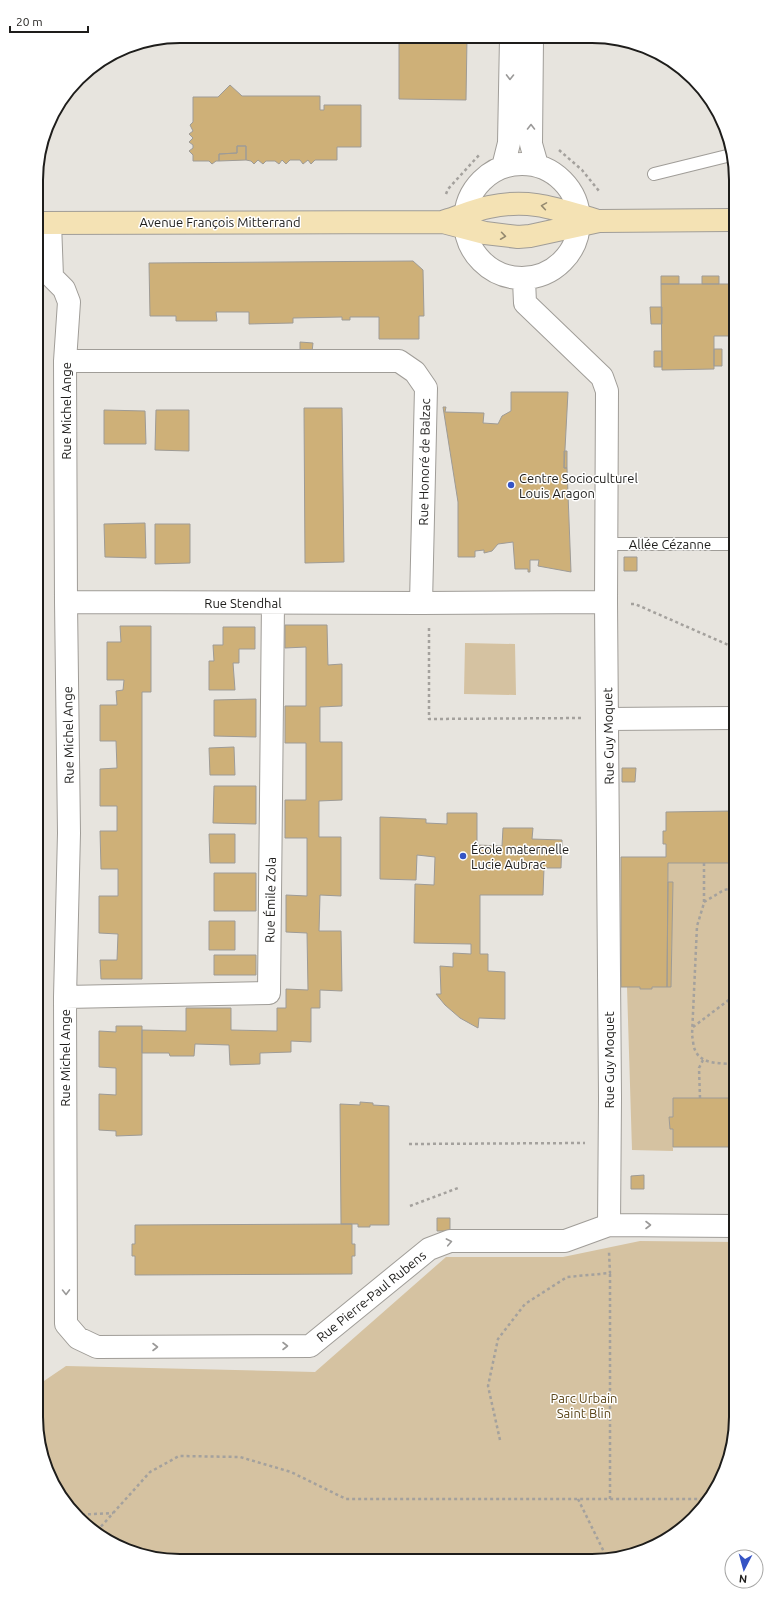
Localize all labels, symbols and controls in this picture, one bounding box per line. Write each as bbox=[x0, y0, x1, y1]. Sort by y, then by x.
scale bar bbox=[10, 8, 88, 34]
text: 20 m bbox=[16, 15, 43, 28]
one-way arrow bbox=[506, 74, 514, 80]
one-way arrow bbox=[527, 124, 535, 130]
one-way arrow bbox=[541, 202, 547, 211]
street label: Avenue François Mitterrand bbox=[139, 215, 301, 229]
one-way arrow bbox=[500, 231, 506, 240]
street label: Rue Michel Ange bbox=[59, 362, 73, 460]
street label: Rue Honoré de Balzac bbox=[416, 398, 432, 526]
place label: Centre Socioculturel Louis Aragon bbox=[519, 471, 638, 500]
marker: Centre Socioculturel Louis Aragon bbox=[506, 480, 516, 490]
street label: Allée Cézanne bbox=[629, 537, 711, 551]
street label: Rue Stendhal bbox=[204, 596, 282, 610]
street label: Rue Michel Ange bbox=[60, 686, 76, 784]
street label: Rue Guy Moquet bbox=[600, 687, 616, 785]
place label: École maternelle Lucie Aubrac bbox=[471, 841, 569, 871]
marker: École maternelle Lucie Aubrac bbox=[458, 851, 468, 861]
street label: Rue Émile Zola bbox=[261, 857, 278, 943]
street label: Rue Michel Ange bbox=[58, 1009, 72, 1107]
street label: Rue Guy Moquet bbox=[602, 1011, 616, 1109]
one-way arrow bbox=[645, 1221, 651, 1229]
one-way arrow bbox=[446, 1239, 453, 1247]
street label: Rue Pierre-Paul Rubens bbox=[314, 1248, 429, 1344]
one-way arrow bbox=[61, 1289, 70, 1295]
one-way arrow bbox=[282, 1342, 288, 1350]
one-way arrow bbox=[152, 1343, 158, 1351]
park label: Parc Urbain Saint Blin bbox=[551, 1391, 617, 1420]
north arrow bbox=[724, 1549, 764, 1589]
text: N bbox=[738, 1573, 748, 1585]

